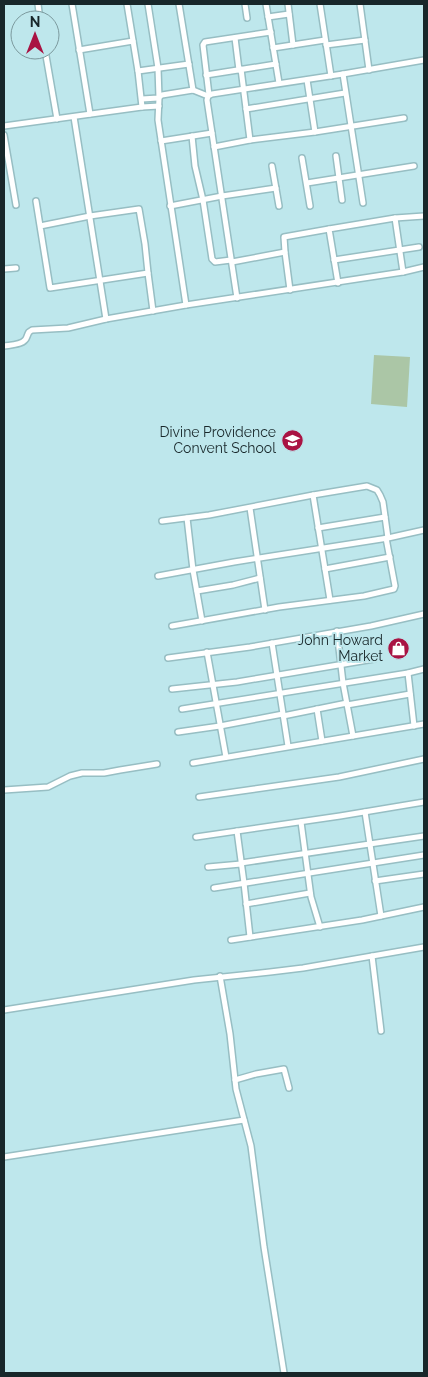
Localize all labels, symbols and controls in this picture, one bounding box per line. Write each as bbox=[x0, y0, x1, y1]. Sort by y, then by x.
north arrow bbox=[10, 10, 60, 60]
text: N bbox=[30, 14, 40, 30]
place label: Divine Providence Convent School bbox=[160, 424, 276, 456]
school or university icon: Divine Providence Convent School bbox=[280, 428, 304, 452]
place label: John Howard Market bbox=[298, 632, 383, 664]
shop icon: John Howard Market bbox=[387, 636, 411, 660]

